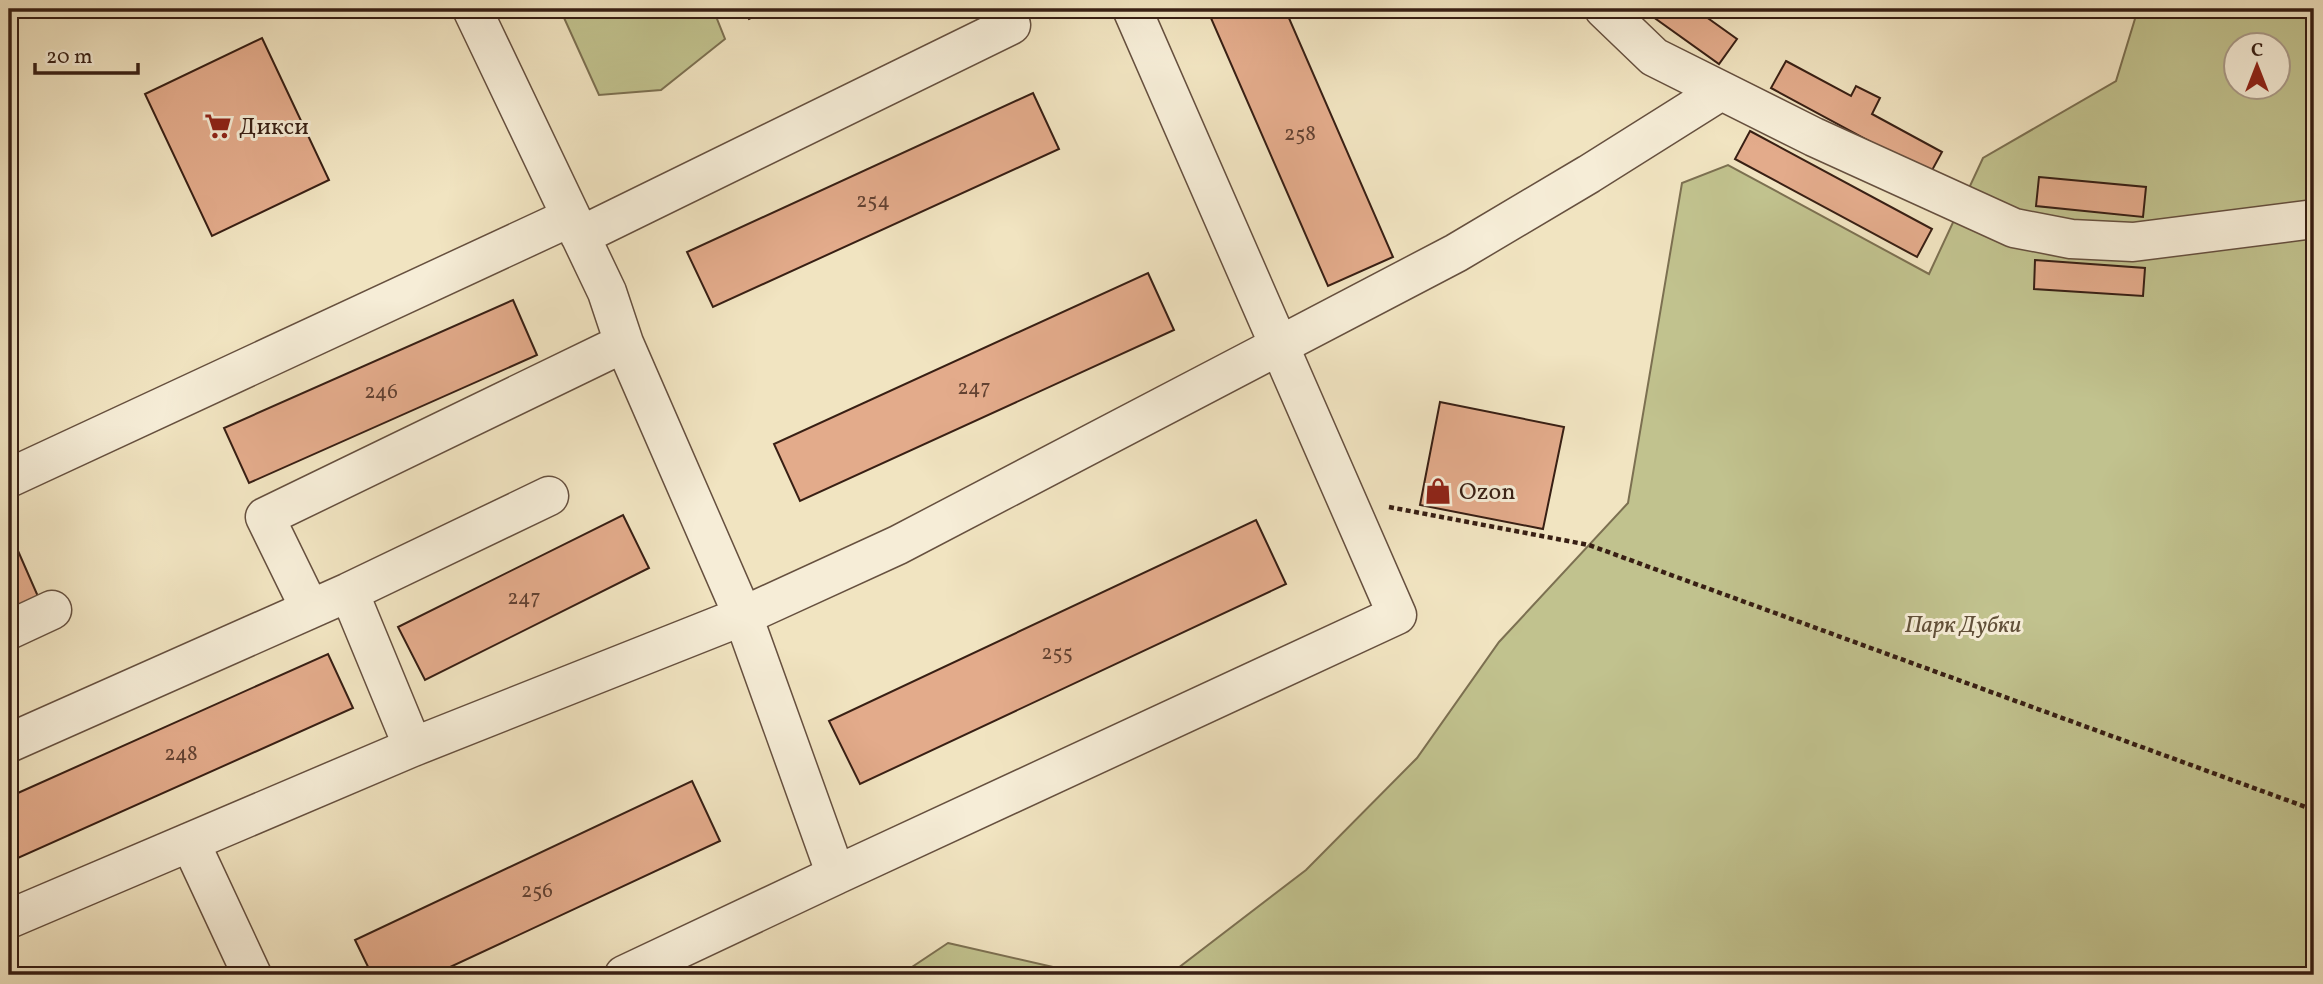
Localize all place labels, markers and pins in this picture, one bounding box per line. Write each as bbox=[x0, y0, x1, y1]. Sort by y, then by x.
supermarket icon: Дикси bbox=[203, 111, 233, 141]
place label: Дикси bbox=[239, 111, 309, 145]
shop icon: Ozon bbox=[1423, 476, 1453, 506]
place label: Ozon bbox=[1459, 476, 1516, 510]

